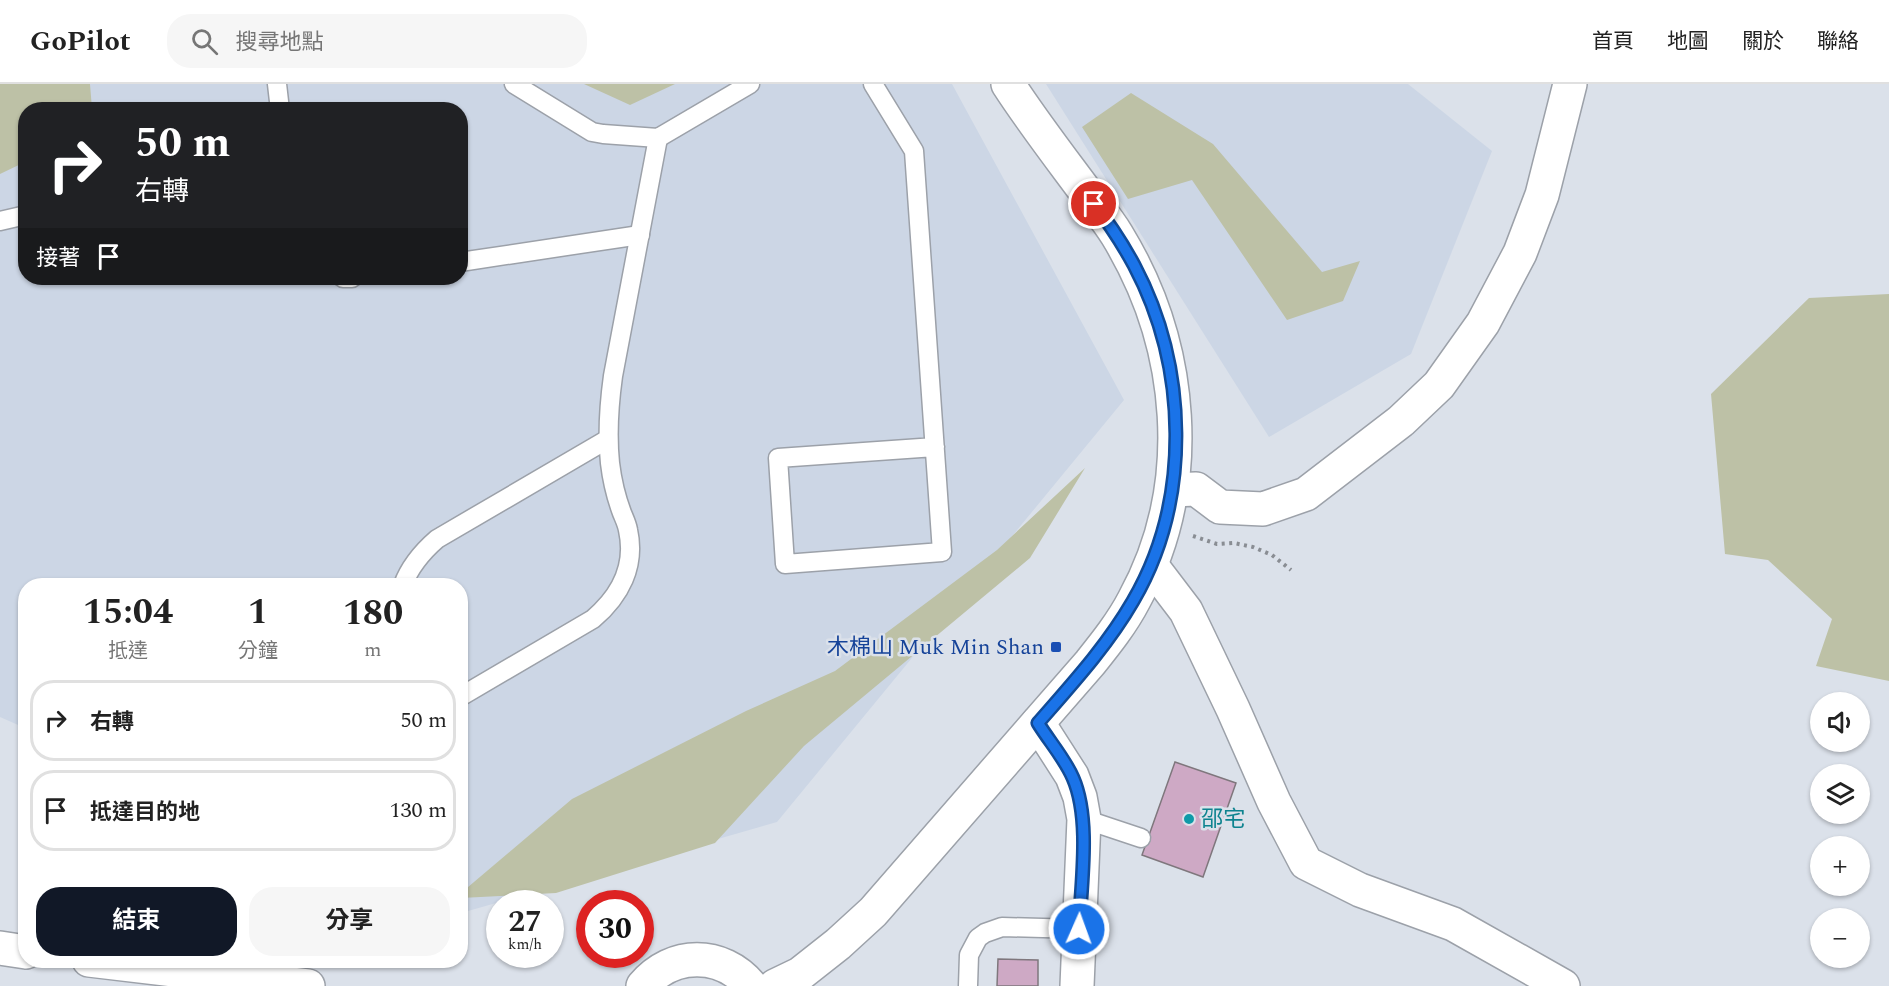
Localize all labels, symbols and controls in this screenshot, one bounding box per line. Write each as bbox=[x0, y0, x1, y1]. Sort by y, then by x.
search box bbox=[167, 14, 587, 68]
text: GoPilot bbox=[30, 20, 131, 63]
icon: search bbox=[188, 25, 221, 58]
text: 搜尋地點 bbox=[236, 26, 324, 59]
text: 首頁 bbox=[1592, 26, 1634, 58]
text: 地圖 bbox=[1667, 26, 1709, 58]
text: 關於 bbox=[1742, 26, 1784, 58]
text: 聯絡 bbox=[1817, 26, 1859, 58]
text: 50 m bbox=[135, 112, 230, 175]
icon: right bbox=[36, 126, 114, 204]
text: 右轉 bbox=[135, 171, 189, 213]
pin bbox=[1068, 178, 1119, 229]
icon: arrive bbox=[1077, 187, 1110, 220]
icon: arrive bbox=[92, 240, 125, 273]
text: 接著 bbox=[36, 242, 80, 275]
text: 15:04 bbox=[83, 585, 173, 640]
text: 1 bbox=[248, 585, 268, 640]
text: 180 bbox=[343, 586, 403, 641]
place label: 木棉山 Muk Min Shan bbox=[827, 631, 1044, 664]
text: m bbox=[364, 635, 382, 665]
text: 抵達 bbox=[108, 636, 148, 666]
text: 分鐘 bbox=[238, 636, 278, 666]
marker: 木棉山 Muk Min Shan bbox=[1049, 640, 1063, 654]
map controls bbox=[1810, 692, 1870, 968]
button: sound bbox=[1810, 692, 1870, 752]
icon: right bbox=[39, 704, 72, 737]
text: 50 m bbox=[401, 704, 447, 737]
text: 右轉 bbox=[90, 706, 134, 739]
button: layers bbox=[1810, 764, 1870, 824]
icon: arrive bbox=[39, 794, 72, 827]
text: 130 m bbox=[390, 794, 447, 827]
text: 抵達目的地 bbox=[90, 796, 200, 829]
place label: 邵宅 bbox=[1201, 803, 1245, 836]
marker: 邵宅 bbox=[1182, 812, 1196, 826]
button: + bbox=[1810, 836, 1870, 896]
button: 結束 bbox=[36, 887, 237, 956]
button: 分享 bbox=[249, 887, 450, 956]
speed limit sign: 30 bbox=[576, 890, 654, 968]
position arrow bbox=[1047, 897, 1111, 961]
text: 27 bbox=[508, 899, 542, 945]
button: − bbox=[1810, 908, 1870, 968]
text: km/h bbox=[508, 933, 542, 956]

